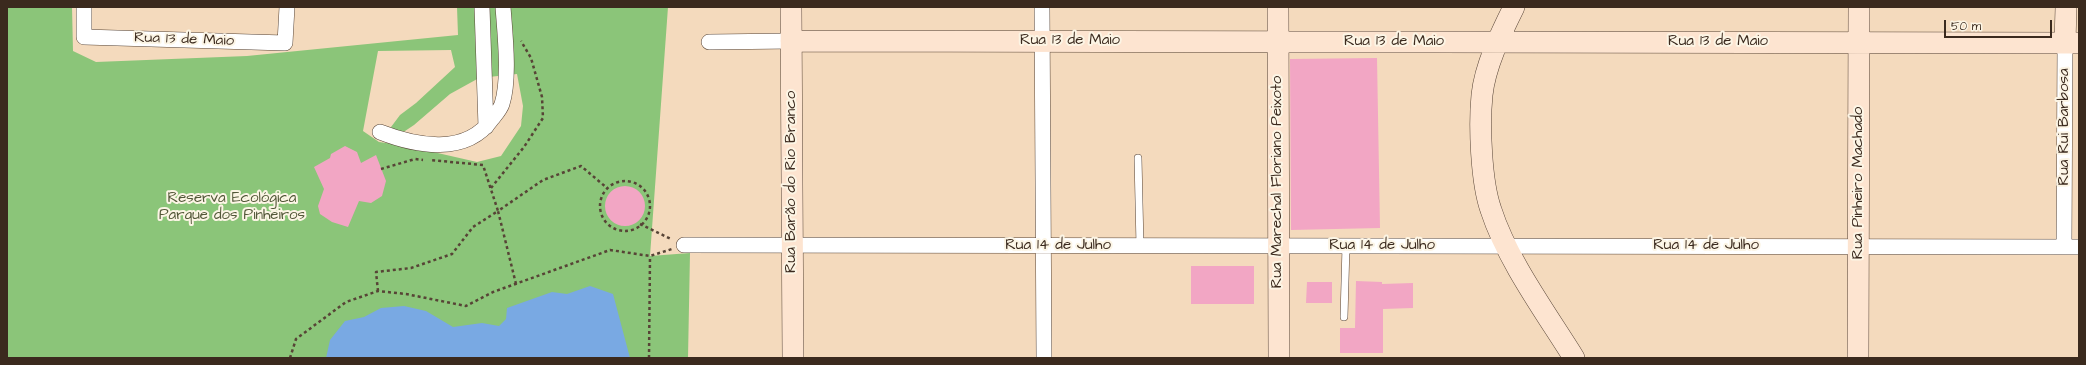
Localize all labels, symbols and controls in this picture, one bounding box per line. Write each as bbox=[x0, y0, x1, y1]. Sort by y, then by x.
scale bar bbox=[1946, 12, 2054, 38]
text: 50 m bbox=[1951, 18, 1981, 35]
street label: Rua 13 de Maio bbox=[134, 29, 234, 51]
street label: Rua 13 de Maio bbox=[1020, 32, 1120, 50]
street label: Rua 13 de Maio bbox=[1344, 33, 1444, 51]
street label: Rua 13 de Maio bbox=[1668, 33, 1768, 51]
street label: Rua Rui Barbosa bbox=[2056, 68, 2074, 186]
street label: Rua Marechal Floriano Peixoto bbox=[1269, 76, 1287, 288]
street label: Rua Barão do Rio Branco bbox=[783, 91, 801, 273]
street label: Rua Pinheiro Machado bbox=[1850, 107, 1868, 259]
park label: Reserva Ecológica Parque dos Pinheiros bbox=[159, 190, 305, 225]
street label: Rua 14 de Julho bbox=[1005, 237, 1111, 255]
street label: Rua 14 de Julho bbox=[1329, 237, 1435, 255]
street label: Rua 14 de Julho bbox=[1653, 237, 1759, 255]

